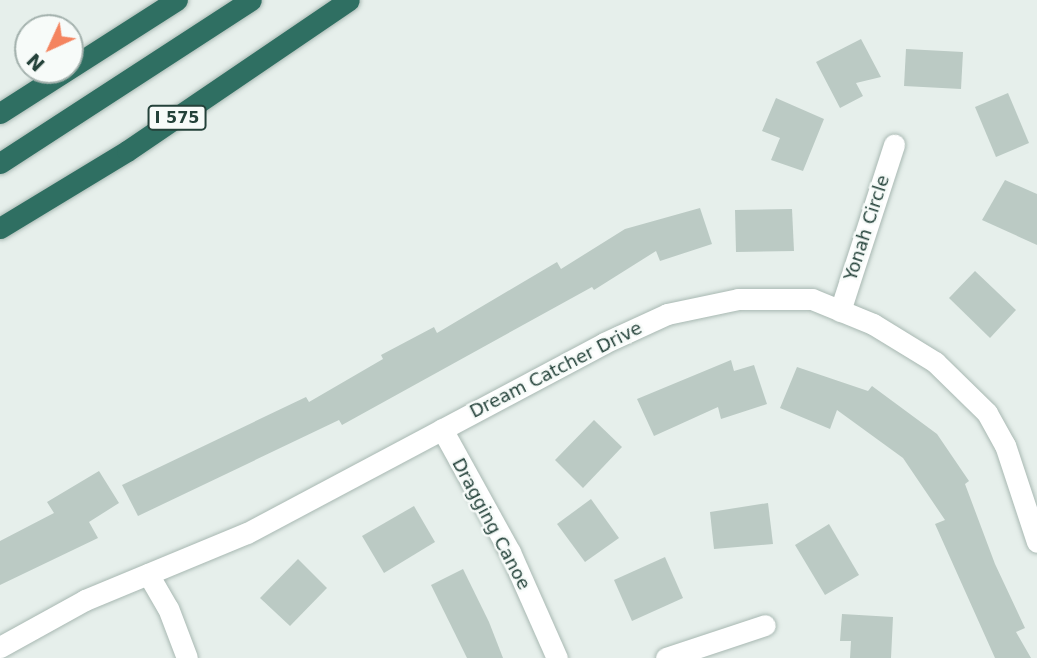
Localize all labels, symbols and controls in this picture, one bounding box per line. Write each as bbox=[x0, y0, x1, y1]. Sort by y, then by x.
north arrow bbox=[14, 14, 84, 84]
text: N bbox=[22, 49, 49, 76]
road number: I 575 bbox=[147, 106, 207, 130]
street label: Yonah Circle bbox=[840, 172, 894, 284]
street label: Dream Catcher Drive bbox=[466, 317, 646, 423]
street label: Dragging Canoe bbox=[447, 455, 535, 593]

